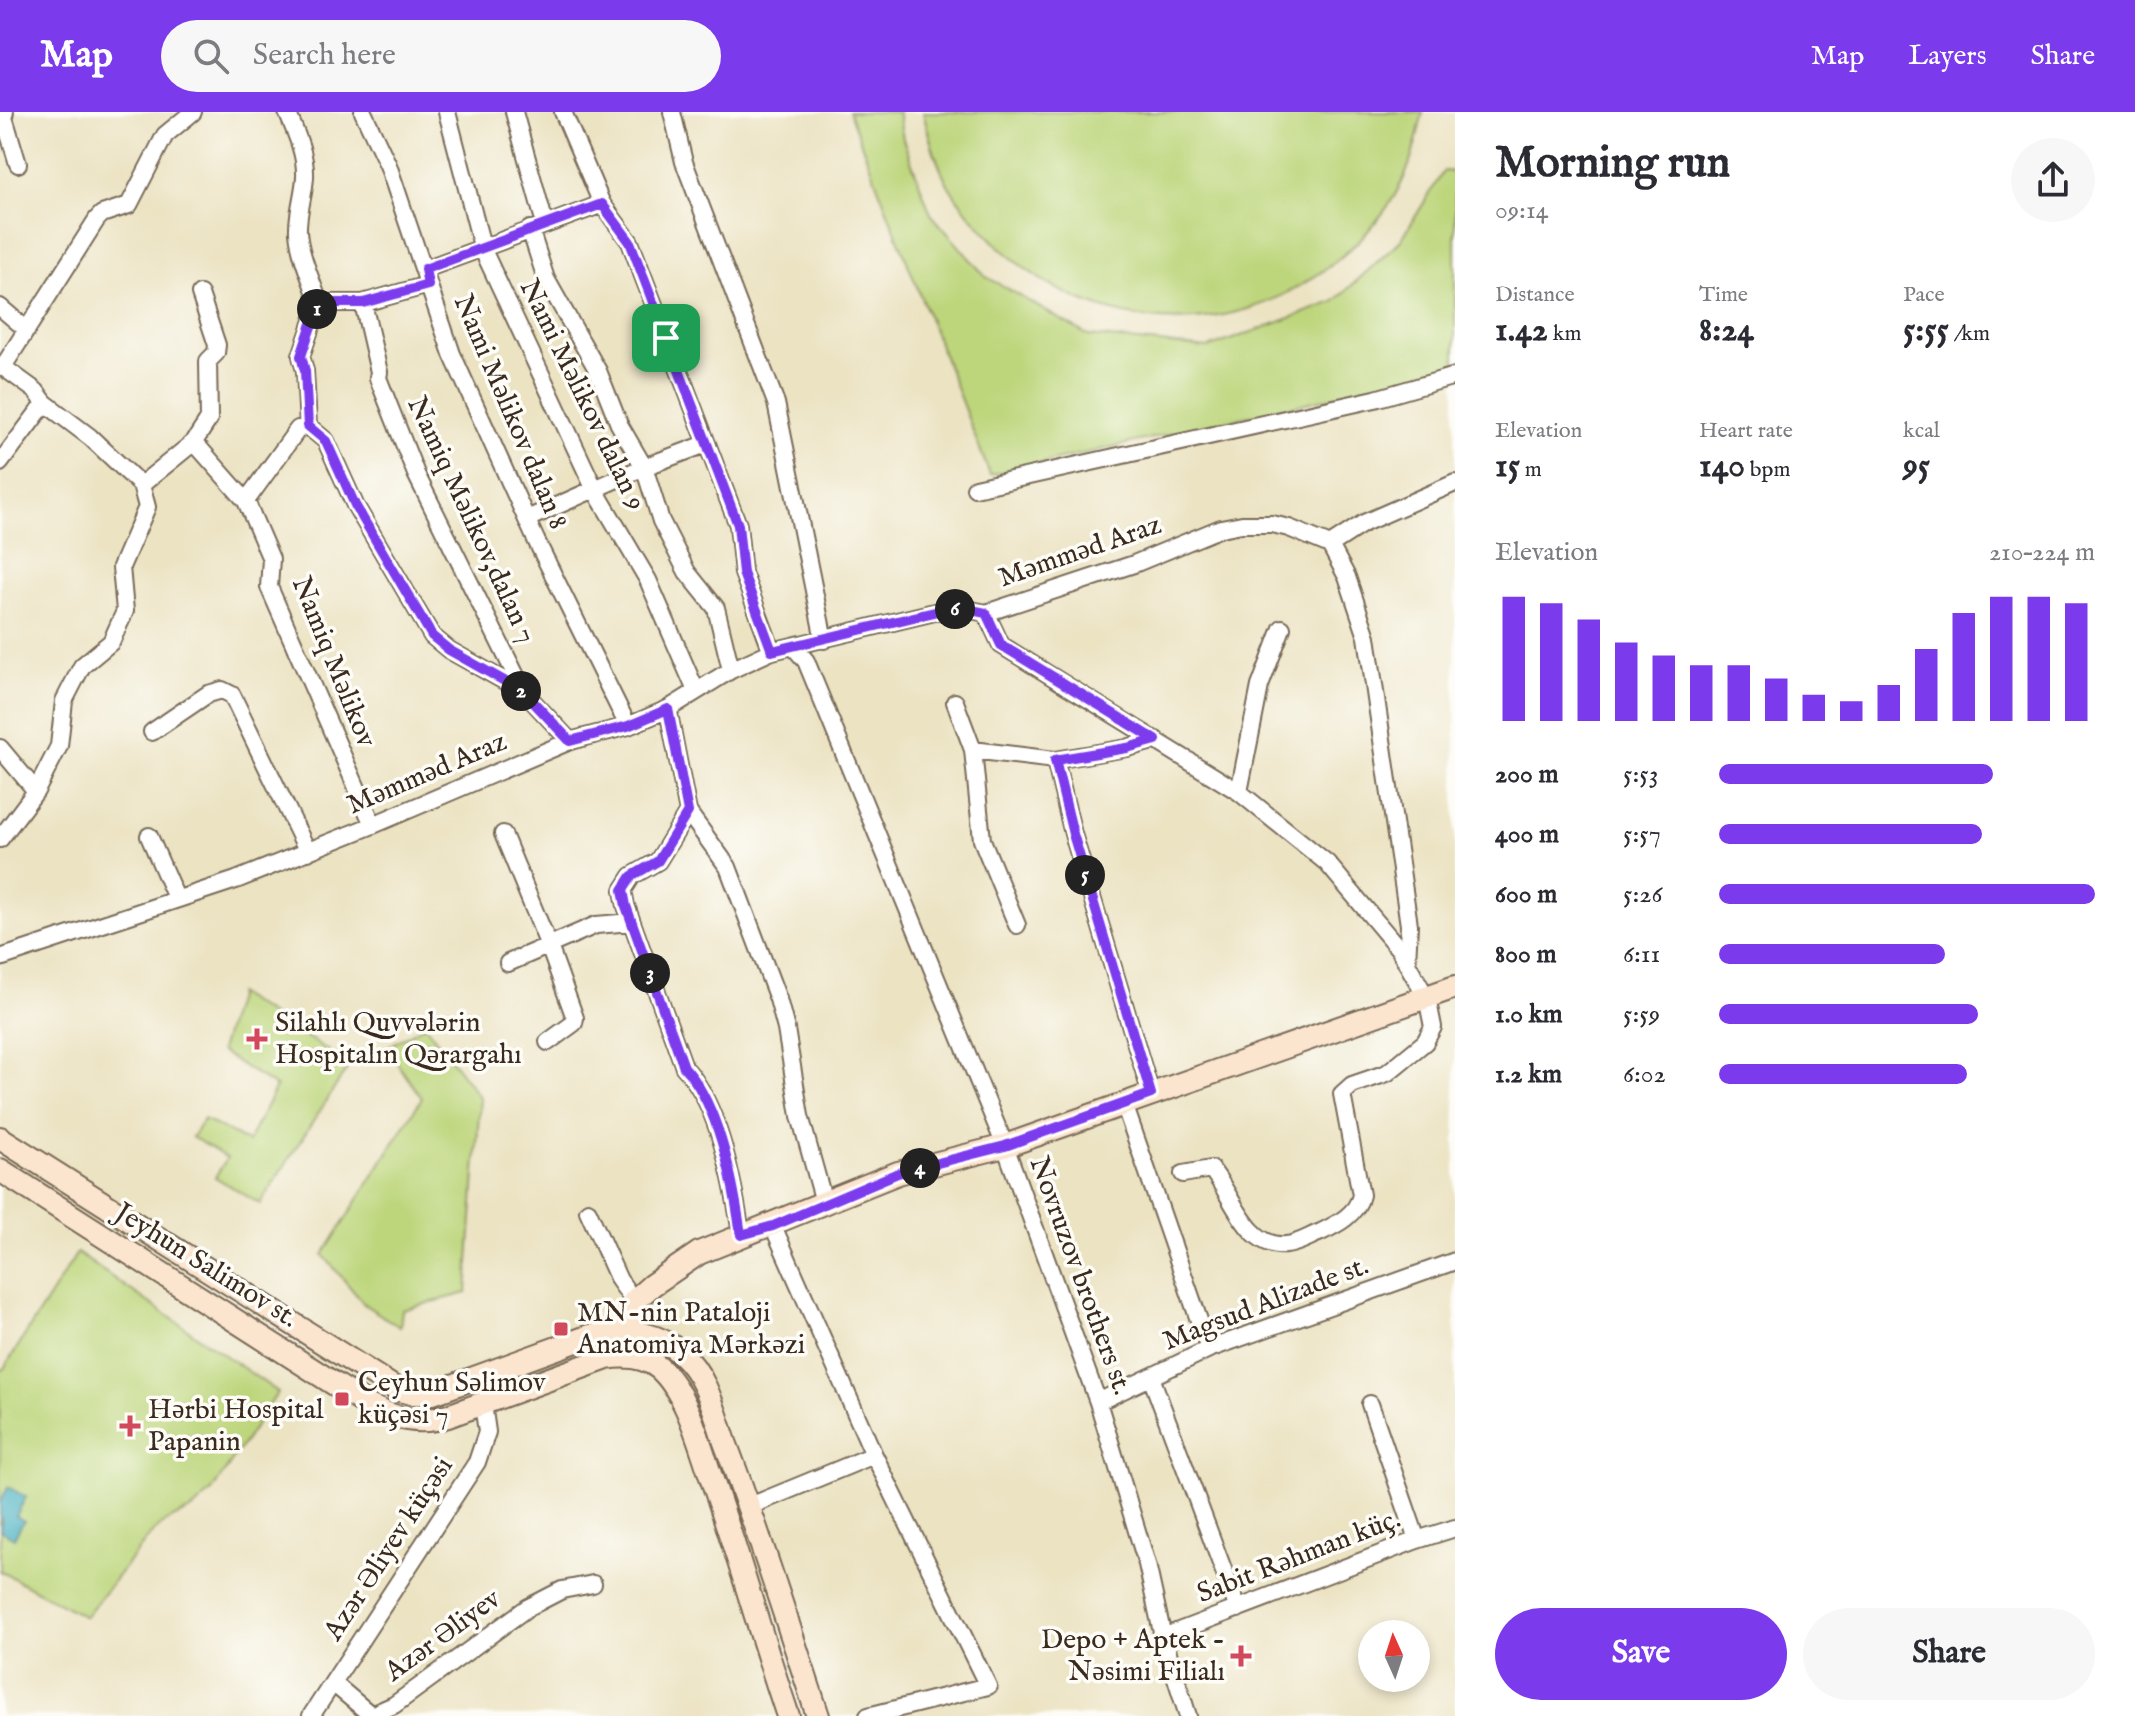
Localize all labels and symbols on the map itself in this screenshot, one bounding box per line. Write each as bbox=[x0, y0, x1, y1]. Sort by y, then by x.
street label: Nami Məlikov dalan 9 bbox=[511, 274, 653, 516]
pin: 1 bbox=[297, 289, 337, 329]
street label: Nami Məlikov dalan 8 bbox=[445, 289, 575, 535]
pin bbox=[632, 304, 700, 372]
street label: Namiq Məlikov,dalan 7 bbox=[398, 391, 544, 649]
street label: Məmməd Araz bbox=[994, 508, 1166, 596]
street label: Namiq Məlikov bbox=[283, 572, 383, 753]
pin: 6 bbox=[935, 589, 975, 629]
pin: 2 bbox=[501, 671, 541, 711]
street label: Məmməd Araz bbox=[342, 725, 512, 823]
pin: 5 bbox=[1065, 855, 1105, 895]
pin: 3 bbox=[630, 953, 670, 993]
place label: Silahlı Quvvələrin Hospitalın Qərargahı bbox=[275, 1006, 522, 1073]
marker: Silahlı Quvvələrin Hospitalın Qərargahı bbox=[246, 1028, 268, 1050]
pin: 4 bbox=[900, 1148, 940, 1188]
street label: Novruzov brothers st. bbox=[1021, 1152, 1139, 1400]
street label: Jeyhun Salimov st. bbox=[105, 1194, 304, 1336]
street label: Magsud Alizade st. bbox=[1158, 1249, 1374, 1359]
place label: MN-nin Pataloji Anatomiya Mərkəzi bbox=[576, 1296, 805, 1363]
marker: MN-nin Pataloji Anatomiya Mərkəzi bbox=[552, 1320, 570, 1338]
place label: Ceyhun Səlimov küçəsi 7 bbox=[358, 1366, 546, 1433]
marker: Ceyhun Səlimov küçəsi 7 bbox=[333, 1390, 351, 1408]
place label: Hərbi Hospital Papanin bbox=[148, 1393, 324, 1460]
marker: Hərbi Hospital Papanin bbox=[119, 1415, 141, 1437]
street label: Azər Əliyev küçəsi bbox=[317, 1451, 461, 1647]
street label: Sabit Rəhman küç. bbox=[1192, 1502, 1406, 1612]
street label: Azər Əliyev bbox=[379, 1583, 507, 1689]
north arrow bbox=[1358, 1620, 1430, 1692]
place label: Depo + Aptek - Nəsimi Filialı bbox=[1041, 1623, 1225, 1690]
marker: Depo + Aptek - Nəsimi Filialı bbox=[1232, 1647, 1250, 1665]

